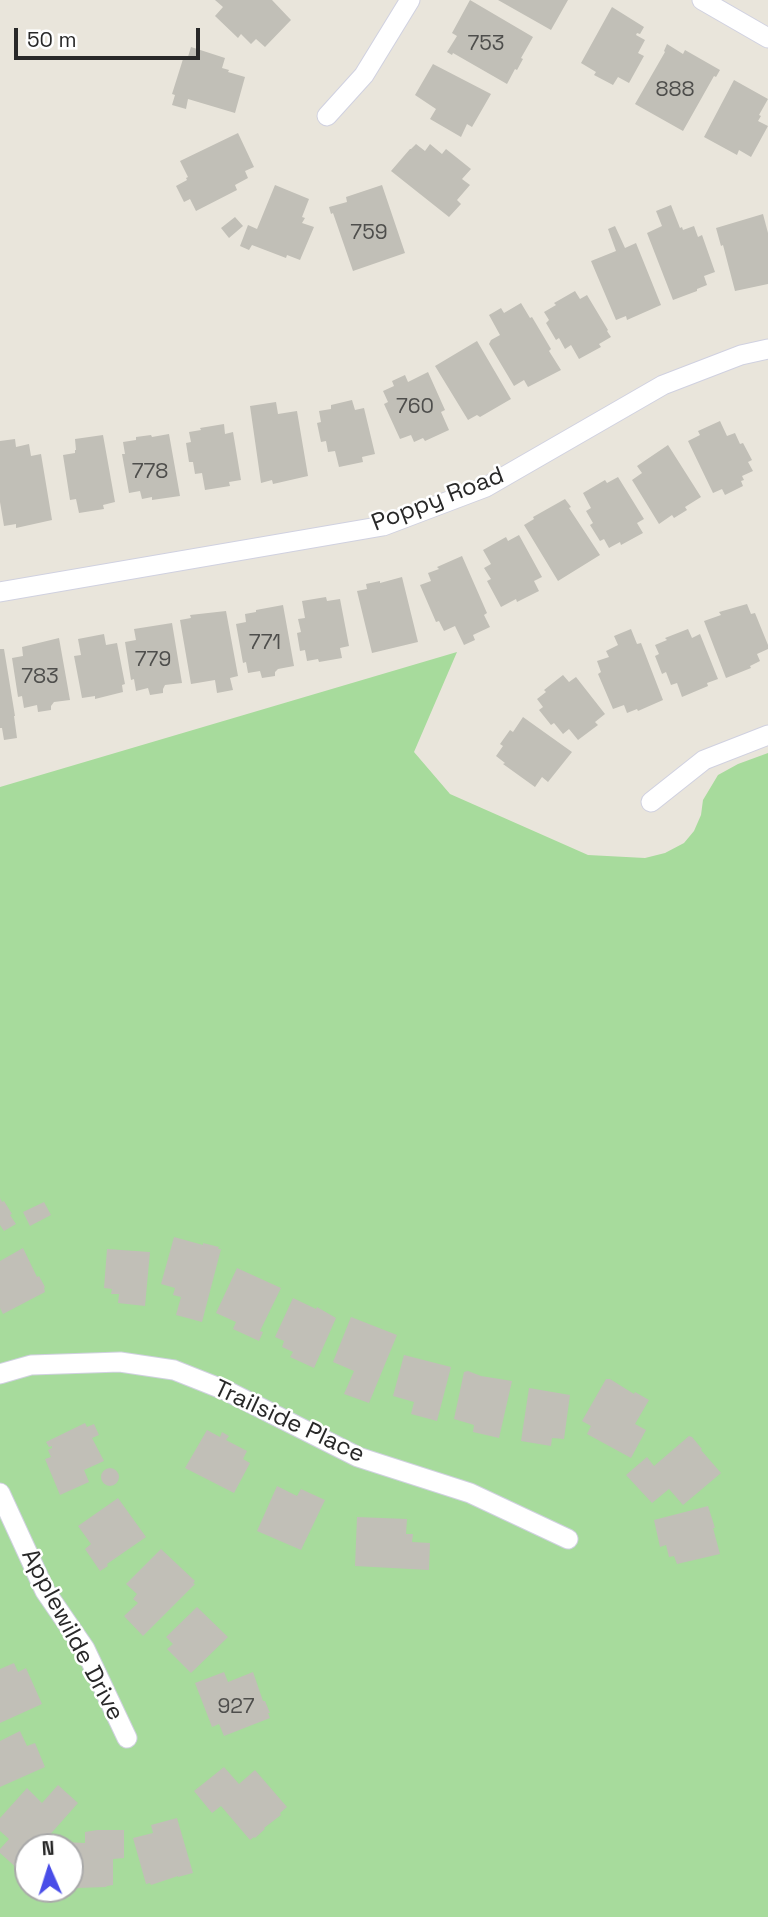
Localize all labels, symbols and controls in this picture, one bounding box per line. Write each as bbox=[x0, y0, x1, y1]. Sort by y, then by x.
scale bar bbox=[18, 14, 203, 58]
text: 50 m bbox=[27, 26, 77, 53]
house number: 753 bbox=[467, 31, 505, 57]
house number: 888 bbox=[655, 77, 695, 103]
house number: 759 bbox=[350, 220, 388, 246]
house number: 760 bbox=[396, 394, 434, 420]
house number: 778 bbox=[132, 459, 168, 485]
street label: Poppy Road bbox=[368, 462, 508, 538]
house number: 771 bbox=[249, 630, 281, 656]
house number: 779 bbox=[135, 647, 171, 673]
house number: 783 bbox=[21, 664, 59, 690]
street label: Trailside Place bbox=[209, 1374, 369, 1470]
street label: Applewilde Drive bbox=[15, 1544, 129, 1726]
house number: 927 bbox=[217, 1694, 255, 1720]
north arrow bbox=[14, 1833, 84, 1903]
text: N bbox=[41, 1836, 55, 1861]

